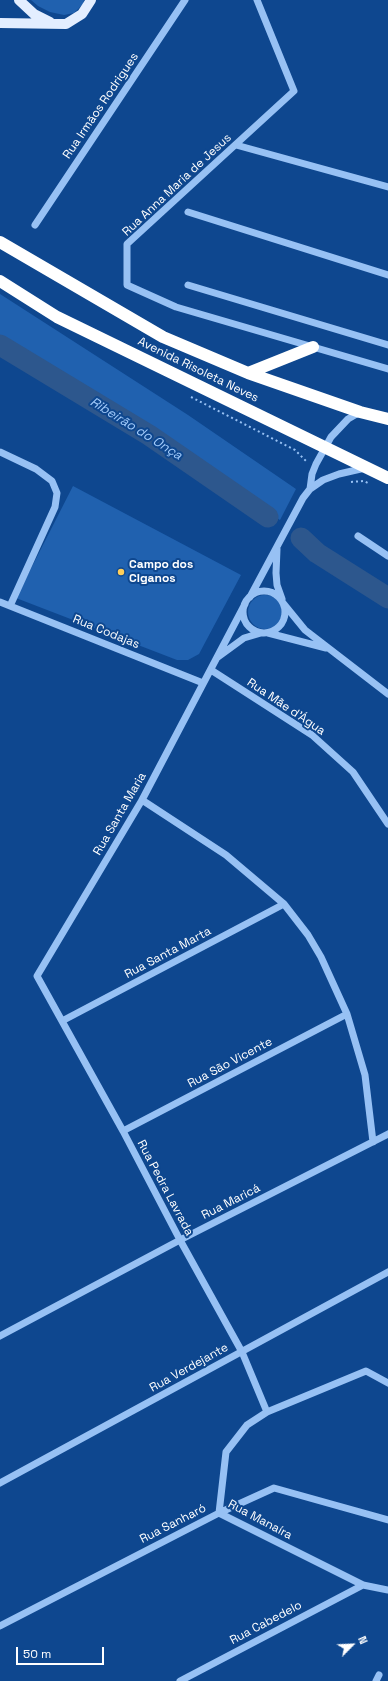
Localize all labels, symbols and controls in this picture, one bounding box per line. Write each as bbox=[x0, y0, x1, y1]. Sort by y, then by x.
street label: Rua Irmãos Rodrigues bbox=[60, 50, 142, 162]
street label: Rua Anna Maria de Jesus bbox=[120, 131, 234, 239]
street label: Avenida Risoleta Neves bbox=[135, 334, 261, 406]
water label: Ribeirão do Onça bbox=[87, 394, 185, 464]
place label: Campo dos Ciganos bbox=[129, 558, 193, 586]
marker: Campo dos Ciganos bbox=[116, 567, 126, 577]
street label: Rua Codajas bbox=[70, 612, 142, 652]
street label: Rua Mãe d'Água bbox=[244, 675, 328, 739]
street label: Rua Santa Maria bbox=[90, 770, 150, 858]
street label: Rua Santa Marta bbox=[122, 924, 214, 982]
street label: Rua São Vicente bbox=[185, 1035, 275, 1091]
street label: Rua Pedra Lavrada bbox=[134, 1138, 196, 1238]
street label: Rua Maricá bbox=[199, 1181, 263, 1223]
street label: Rua Verdejante bbox=[147, 1340, 231, 1396]
street label: Rua Manaíra bbox=[225, 1497, 295, 1543]
street label: Rua Sanharó bbox=[137, 1501, 209, 1547]
street label: Rua Cabedelo bbox=[228, 1598, 304, 1648]
north arrow bbox=[332, 1625, 372, 1665]
text: N bbox=[355, 1634, 371, 1646]
scale bar bbox=[18, 1639, 106, 1665]
text: 50 m bbox=[23, 1646, 51, 1662]

